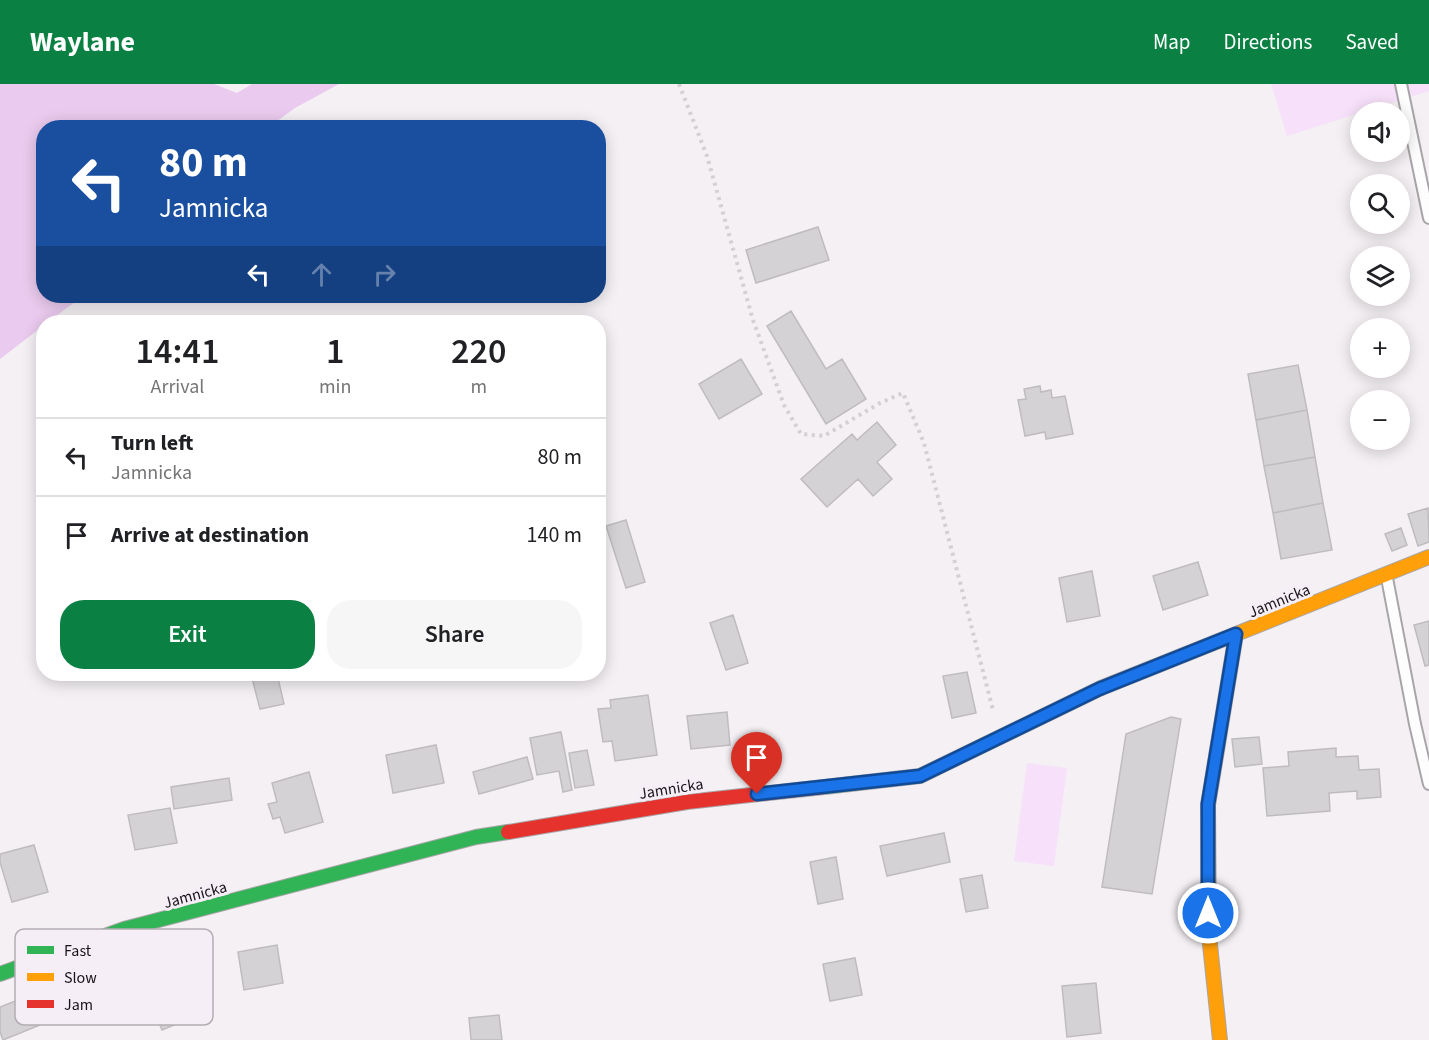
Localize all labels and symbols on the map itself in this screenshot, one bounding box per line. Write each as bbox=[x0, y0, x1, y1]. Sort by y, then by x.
street label: Jamnicka bbox=[1245, 579, 1314, 623]
pin bbox=[731, 732, 782, 794]
street label: Jamnicka bbox=[637, 773, 705, 805]
street label: Jamnicka bbox=[161, 876, 229, 914]
position arrow bbox=[1176, 881, 1240, 945]
legend bbox=[15, 929, 213, 1025]
text: Fast bbox=[64, 940, 92, 962]
text: Slow bbox=[64, 967, 97, 989]
text: Jam bbox=[64, 994, 93, 1016]

